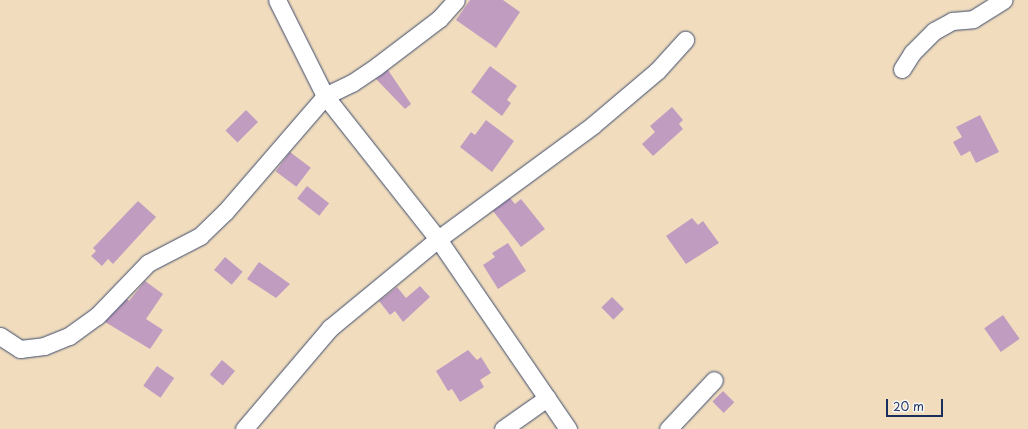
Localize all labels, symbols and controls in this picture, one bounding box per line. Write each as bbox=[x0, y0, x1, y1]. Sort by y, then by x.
scale bar bbox=[888, 391, 945, 417]
text: 20 m bbox=[893, 397, 924, 415]

